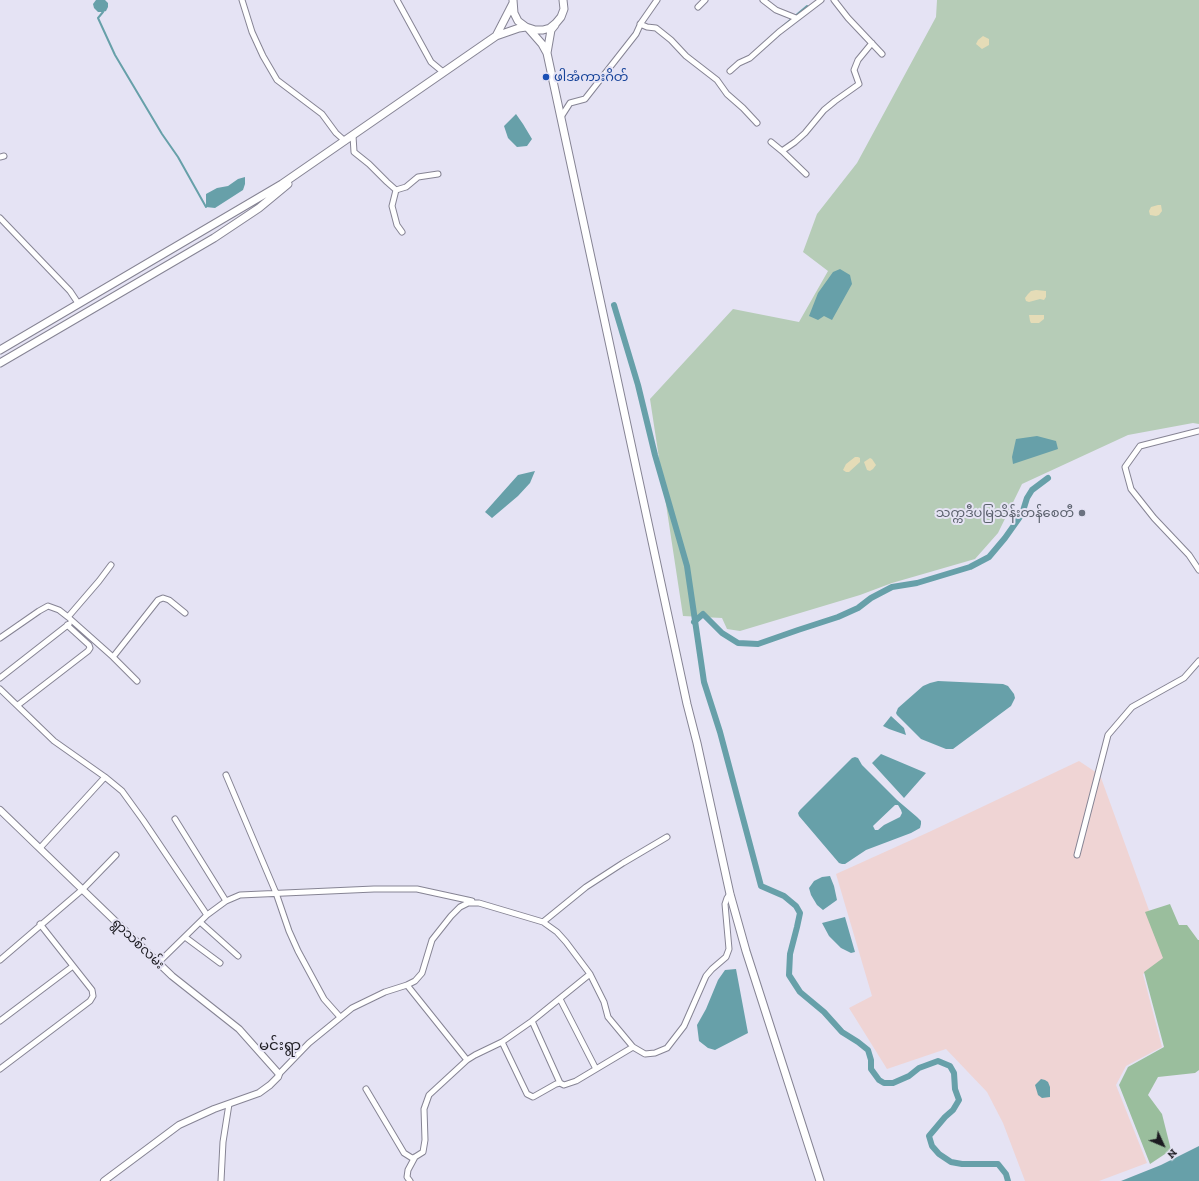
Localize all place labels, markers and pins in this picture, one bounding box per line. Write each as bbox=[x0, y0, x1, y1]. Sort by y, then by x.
place label: ဖါအံကားဂိတ် bbox=[554, 69, 628, 85]
marker: ဖါအံကားဂိတ် bbox=[541, 72, 551, 82]
place label: သက္ကဒီပမြသိန်းတန်စေတီ bbox=[936, 505, 1074, 521]
marker: သက္ကဒီပမြသိန်းတန်စေတီ bbox=[1077, 508, 1087, 518]

